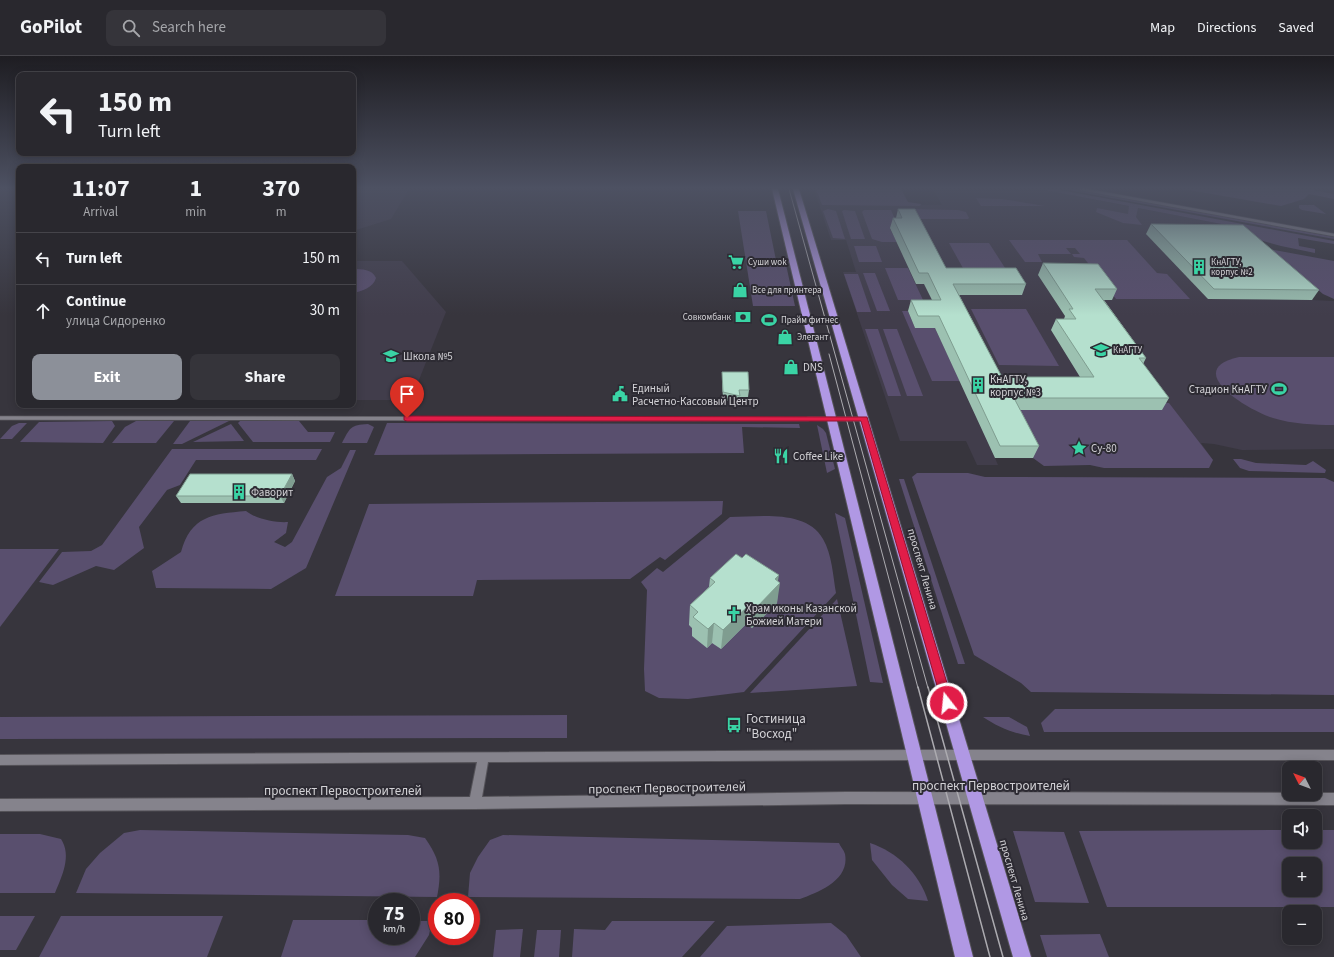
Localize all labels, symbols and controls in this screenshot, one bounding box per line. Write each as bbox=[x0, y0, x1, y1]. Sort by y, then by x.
search box bbox=[106, 10, 386, 46]
text: GoPilot bbox=[20, 14, 82, 41]
icon: search bbox=[120, 17, 142, 39]
text: Search here bbox=[152, 17, 226, 38]
text: Map bbox=[1150, 18, 1175, 38]
text: Directions bbox=[1197, 18, 1256, 38]
text: Saved bbox=[1278, 18, 1314, 38]
text: 150 m bbox=[98, 82, 172, 122]
icon: left bbox=[32, 88, 84, 140]
text: Turn left bbox=[98, 119, 160, 144]
text: 11:07 bbox=[72, 171, 130, 206]
text: 1 bbox=[190, 171, 202, 206]
text: 370 bbox=[262, 171, 300, 206]
text: Arrival bbox=[83, 203, 118, 221]
text: min bbox=[185, 203, 206, 221]
text: m bbox=[276, 203, 287, 221]
icon: left bbox=[32, 248, 54, 270]
text: Turn left bbox=[66, 248, 122, 269]
text: 150 m bbox=[302, 248, 340, 269]
supermarket icon: Суши wok bbox=[727, 253, 745, 271]
place label: Суши wok bbox=[748, 256, 787, 269]
place label: КнАГТУ, корпус №2 bbox=[1211, 256, 1253, 279]
building icon: КнАГТУ, корпус №2 bbox=[1190, 258, 1208, 276]
shop icon: Все для принтера bbox=[731, 281, 749, 299]
place label: Все для принтера bbox=[752, 284, 822, 297]
text: Continue bbox=[66, 291, 126, 312]
icon: ahead bbox=[32, 300, 54, 322]
text: 30 m bbox=[310, 300, 340, 321]
bank icon: Совкомбанк bbox=[734, 308, 752, 326]
place label: Совкомбанк bbox=[683, 311, 732, 324]
sports icon: Прайм фитнес bbox=[760, 311, 778, 329]
text: улица Сидоренко bbox=[66, 312, 166, 330]
place label: Прайм фитнес bbox=[781, 314, 838, 327]
shop icon: Элегант bbox=[776, 328, 794, 346]
place label: Элегант bbox=[797, 331, 828, 344]
school or university icon: КнАГТУ bbox=[1092, 341, 1110, 359]
place label: КнАГТУ bbox=[1113, 344, 1142, 357]
school or university icon: Школа №5 bbox=[382, 347, 400, 365]
place label: Школа №5 bbox=[403, 349, 453, 364]
button: Exit bbox=[32, 354, 182, 400]
button: Share bbox=[190, 354, 340, 400]
shop icon: DNS bbox=[782, 358, 800, 376]
place label: DNS bbox=[803, 360, 823, 375]
place label: КнАГТУ, корпус №3 bbox=[990, 372, 1041, 400]
building icon: КнАГТУ, корпус №3 bbox=[969, 376, 987, 394]
pin bbox=[390, 377, 424, 418]
sports icon: Стадион КнАГТУ bbox=[1270, 380, 1288, 398]
place label: Единый Расчетно-Кассовый Центр bbox=[632, 381, 759, 409]
place label: Стадион КнАГТУ bbox=[1189, 382, 1267, 397]
icon: arrive bbox=[396, 383, 418, 405]
public building icon: Единый Расчетно-Кассовый Центр bbox=[611, 385, 629, 403]
place icon: Су-80 bbox=[1070, 439, 1088, 457]
place label: Су-80 bbox=[1091, 441, 1117, 456]
restaurant icon: Coffee Like bbox=[772, 447, 790, 465]
place label: Coffee Like bbox=[793, 449, 844, 464]
building icon: Фаворит bbox=[230, 483, 248, 501]
place label: Фаворит bbox=[251, 485, 293, 500]
street label: проспект Ленина bbox=[904, 527, 941, 611]
place label: Храм иконы Казанской Божией Матери bbox=[746, 601, 857, 629]
church icon: Храм иконы Казанской Божией Матери bbox=[725, 605, 743, 623]
position arrow bbox=[926, 682, 968, 724]
place label: Гостиница "Восход" bbox=[746, 710, 806, 743]
bus stop icon: Гостиница "Восход" bbox=[725, 716, 743, 734]
north arrow bbox=[1282, 761, 1322, 801]
map controls bbox=[1282, 761, 1322, 945]
street label: проспект Первостроителей bbox=[912, 777, 1070, 795]
street label: проспект Первостроителей bbox=[588, 778, 746, 798]
street label: проспект Первостроителей bbox=[264, 782, 422, 800]
button: sound bbox=[1282, 809, 1322, 849]
street label: проспект Ленина bbox=[996, 838, 1033, 922]
button: + bbox=[1282, 857, 1322, 897]
speed limit sign: 80 bbox=[428, 893, 480, 945]
text: 75 bbox=[383, 900, 405, 928]
button: − bbox=[1282, 905, 1322, 945]
text: km/h bbox=[383, 922, 405, 936]

